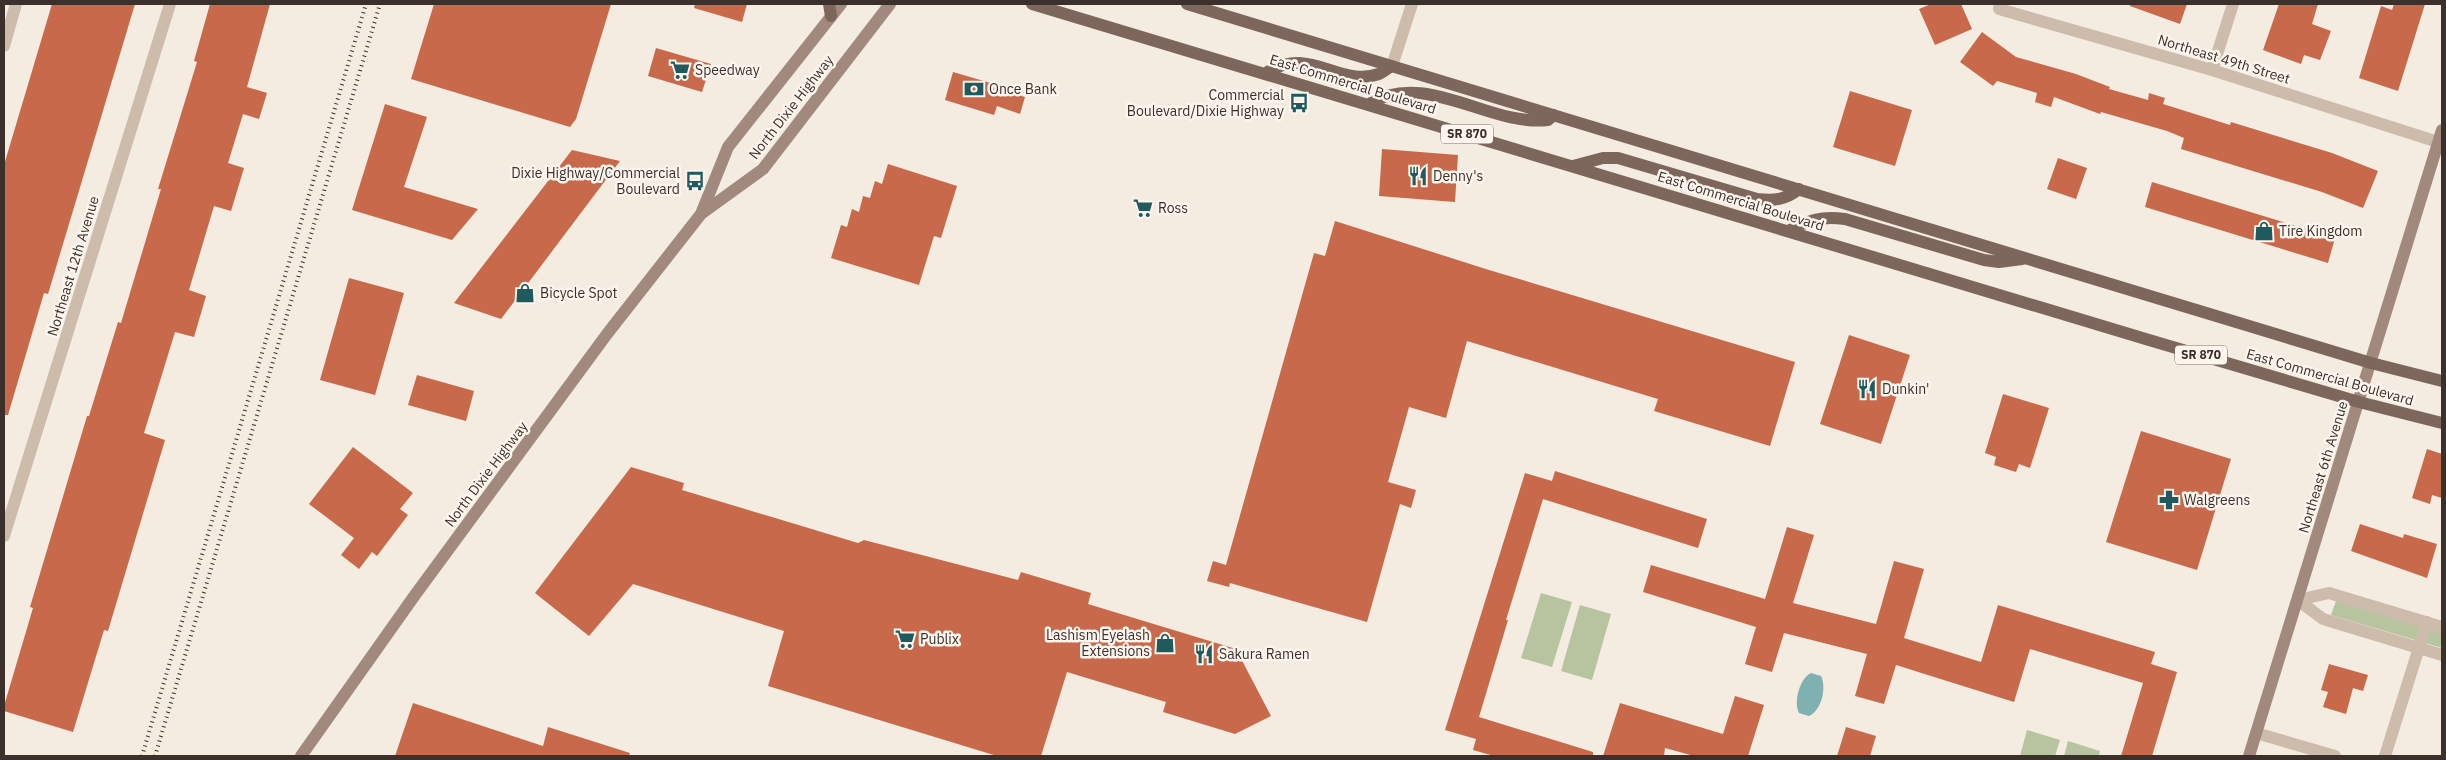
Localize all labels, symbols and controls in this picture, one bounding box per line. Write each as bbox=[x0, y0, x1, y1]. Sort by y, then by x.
street label: Northeast 49th Street bbox=[2156, 30, 2292, 88]
street label: East Commercial Boulevard bbox=[1268, 50, 1438, 118]
street label: North Dixie Highway bbox=[745, 51, 837, 163]
supermarket icon: Speedway bbox=[669, 59, 691, 81]
place label: Speedway bbox=[695, 61, 760, 79]
bank icon: Once Bank bbox=[963, 78, 985, 100]
place label: Once Bank bbox=[989, 80, 1057, 98]
place label: Commercial Boulevard/Dixie Highway bbox=[1127, 86, 1284, 120]
bus stop icon: Commercial Boulevard/Dixie Highway bbox=[1288, 92, 1310, 114]
road number: SR 870 bbox=[1441, 125, 1493, 144]
place label: Dixie Highway/Commercial Boulevard bbox=[511, 164, 680, 198]
restaurant icon: Denny's bbox=[1407, 165, 1429, 187]
place label: Denny's bbox=[1433, 167, 1484, 185]
street label: East Commercial Boulevard bbox=[1656, 167, 1826, 235]
bus stop icon: Dixie Highway/Commercial Boulevard bbox=[684, 170, 706, 192]
street label: Northeast 12th Avenue bbox=[43, 193, 103, 338]
supermarket icon: Ross bbox=[1132, 197, 1154, 219]
place label: Ross bbox=[1158, 199, 1188, 217]
shop icon: Tire Kingdom bbox=[2253, 220, 2275, 242]
place label: Tire Kingdom bbox=[2279, 222, 2362, 240]
shop icon: Bicycle Spot bbox=[514, 282, 536, 304]
place label: Bicycle Spot bbox=[540, 284, 618, 302]
street label: East Commercial Boulevard bbox=[2244, 344, 2416, 410]
road number: SR 870 bbox=[2175, 346, 2227, 364]
restaurant icon: Dunkin' bbox=[1856, 378, 1878, 400]
place label: Dunkin' bbox=[1882, 380, 1929, 398]
street label: Northeast 6th Avenue bbox=[2294, 398, 2352, 535]
street label: North Dixie Highway bbox=[441, 418, 531, 530]
pharmacy icon: Walgreens bbox=[2158, 489, 2180, 511]
place label: Walgreens bbox=[2184, 491, 2250, 509]
place label: Lashism Eyelash Extensions bbox=[1046, 626, 1150, 660]
supermarket icon: Publix bbox=[894, 628, 916, 650]
place label: Publix bbox=[920, 630, 959, 648]
shop icon: Lashism Eyelash Extensions bbox=[1154, 632, 1176, 654]
restaurant icon: Sakura Ramen bbox=[1193, 643, 1215, 665]
place label: Sakura Ramen bbox=[1219, 645, 1310, 663]

